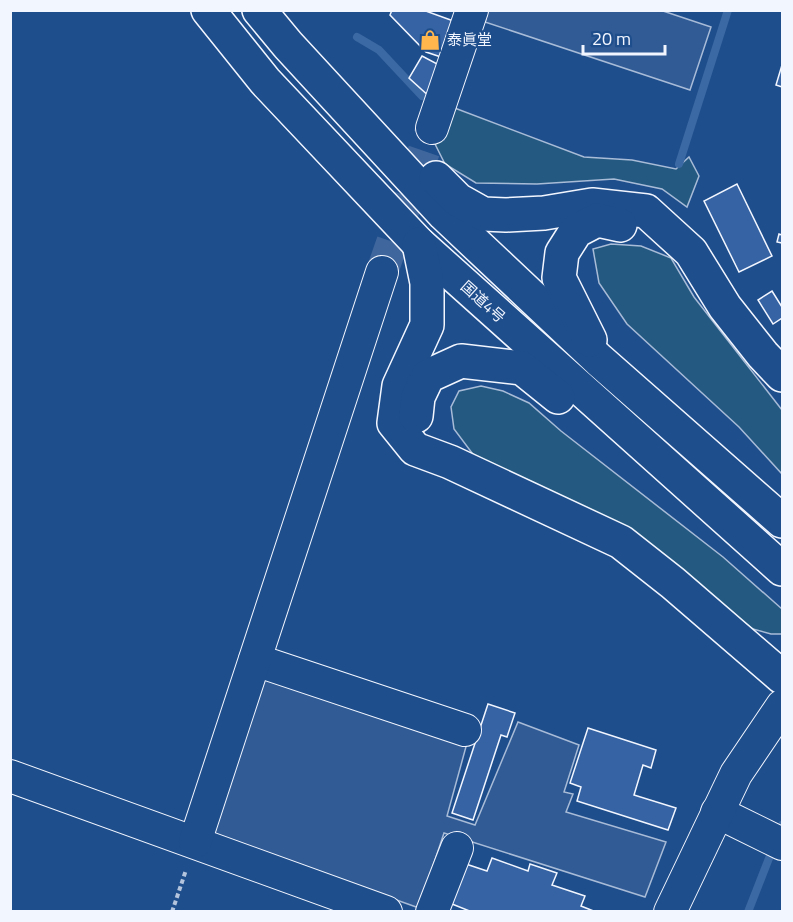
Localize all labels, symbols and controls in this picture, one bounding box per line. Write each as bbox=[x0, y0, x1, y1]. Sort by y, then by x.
scale bar bbox=[583, 18, 666, 56]
text: 20 m bbox=[592, 25, 631, 52]
shop icon: 泰眞堂 bbox=[418, 28, 442, 52]
place label: 泰眞堂 bbox=[447, 28, 492, 51]
street label: 国道4号 bbox=[456, 275, 511, 328]

